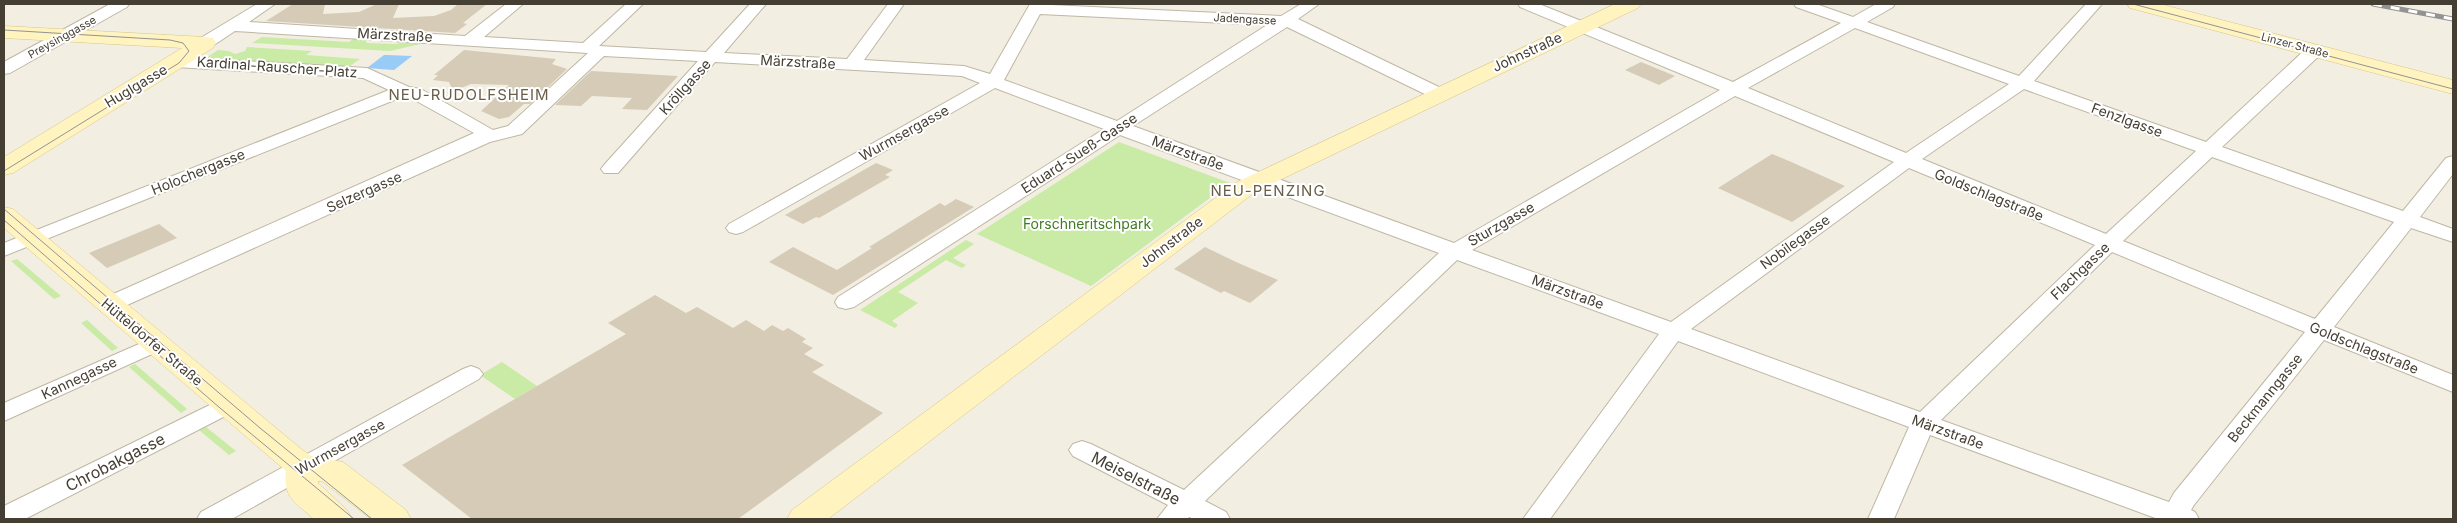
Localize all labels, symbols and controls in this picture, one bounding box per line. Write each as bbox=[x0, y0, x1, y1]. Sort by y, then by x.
street label: Jadengasse bbox=[1213, 10, 1277, 28]
street label: Preysinggasse bbox=[25, 12, 99, 62]
street label: Märzstraße bbox=[357, 24, 433, 45]
street label: Johnstraße bbox=[1489, 28, 1564, 75]
street label: Linzer Straße bbox=[2260, 29, 2330, 61]
street label: Märzstraße bbox=[760, 51, 836, 72]
street label: Kardinal-Rauscher-Platz bbox=[196, 52, 358, 81]
street label: Kröllgasse bbox=[655, 55, 714, 118]
street label: Huglgasse bbox=[101, 60, 170, 111]
district label: NEU-RUDOLFSHEIM bbox=[388, 85, 550, 104]
street label: Fenzlgasse bbox=[2089, 99, 2165, 140]
street label: Wurmsergasse bbox=[856, 101, 952, 164]
street label: Eduard-Sueß-Gasse bbox=[1018, 109, 1140, 196]
street label: Märzstraße bbox=[1150, 132, 1227, 173]
street label: Holochergasse bbox=[149, 145, 247, 198]
street label: Goldschlagstraße bbox=[1932, 165, 2046, 224]
street label: Selzergasse bbox=[323, 167, 404, 216]
district label: NEU-PENZING bbox=[1210, 181, 1326, 200]
street label: Sturzgasse bbox=[1464, 198, 1537, 249]
street label: Nobilegasse bbox=[1757, 211, 1833, 273]
street label: Johnstraße bbox=[1136, 212, 1206, 271]
park label: Forschneritschpark bbox=[1023, 215, 1151, 232]
street label: Flachgasse bbox=[2047, 238, 2113, 303]
street label: Märzstraße bbox=[1530, 271, 1607, 312]
street label: Hütteldorfer Straße bbox=[98, 294, 206, 389]
street label: Goldschlagstraße bbox=[2307, 318, 2421, 377]
street label: Beckmanngasse bbox=[2224, 350, 2306, 445]
street label: Kannegasse bbox=[38, 353, 119, 402]
street label: Märzstraße bbox=[1910, 411, 1987, 452]
street label: Wurmsergasse bbox=[292, 415, 388, 478]
street label: Chrobakgasse bbox=[62, 428, 168, 496]
street label: Meiselstraße bbox=[1088, 447, 1184, 509]

